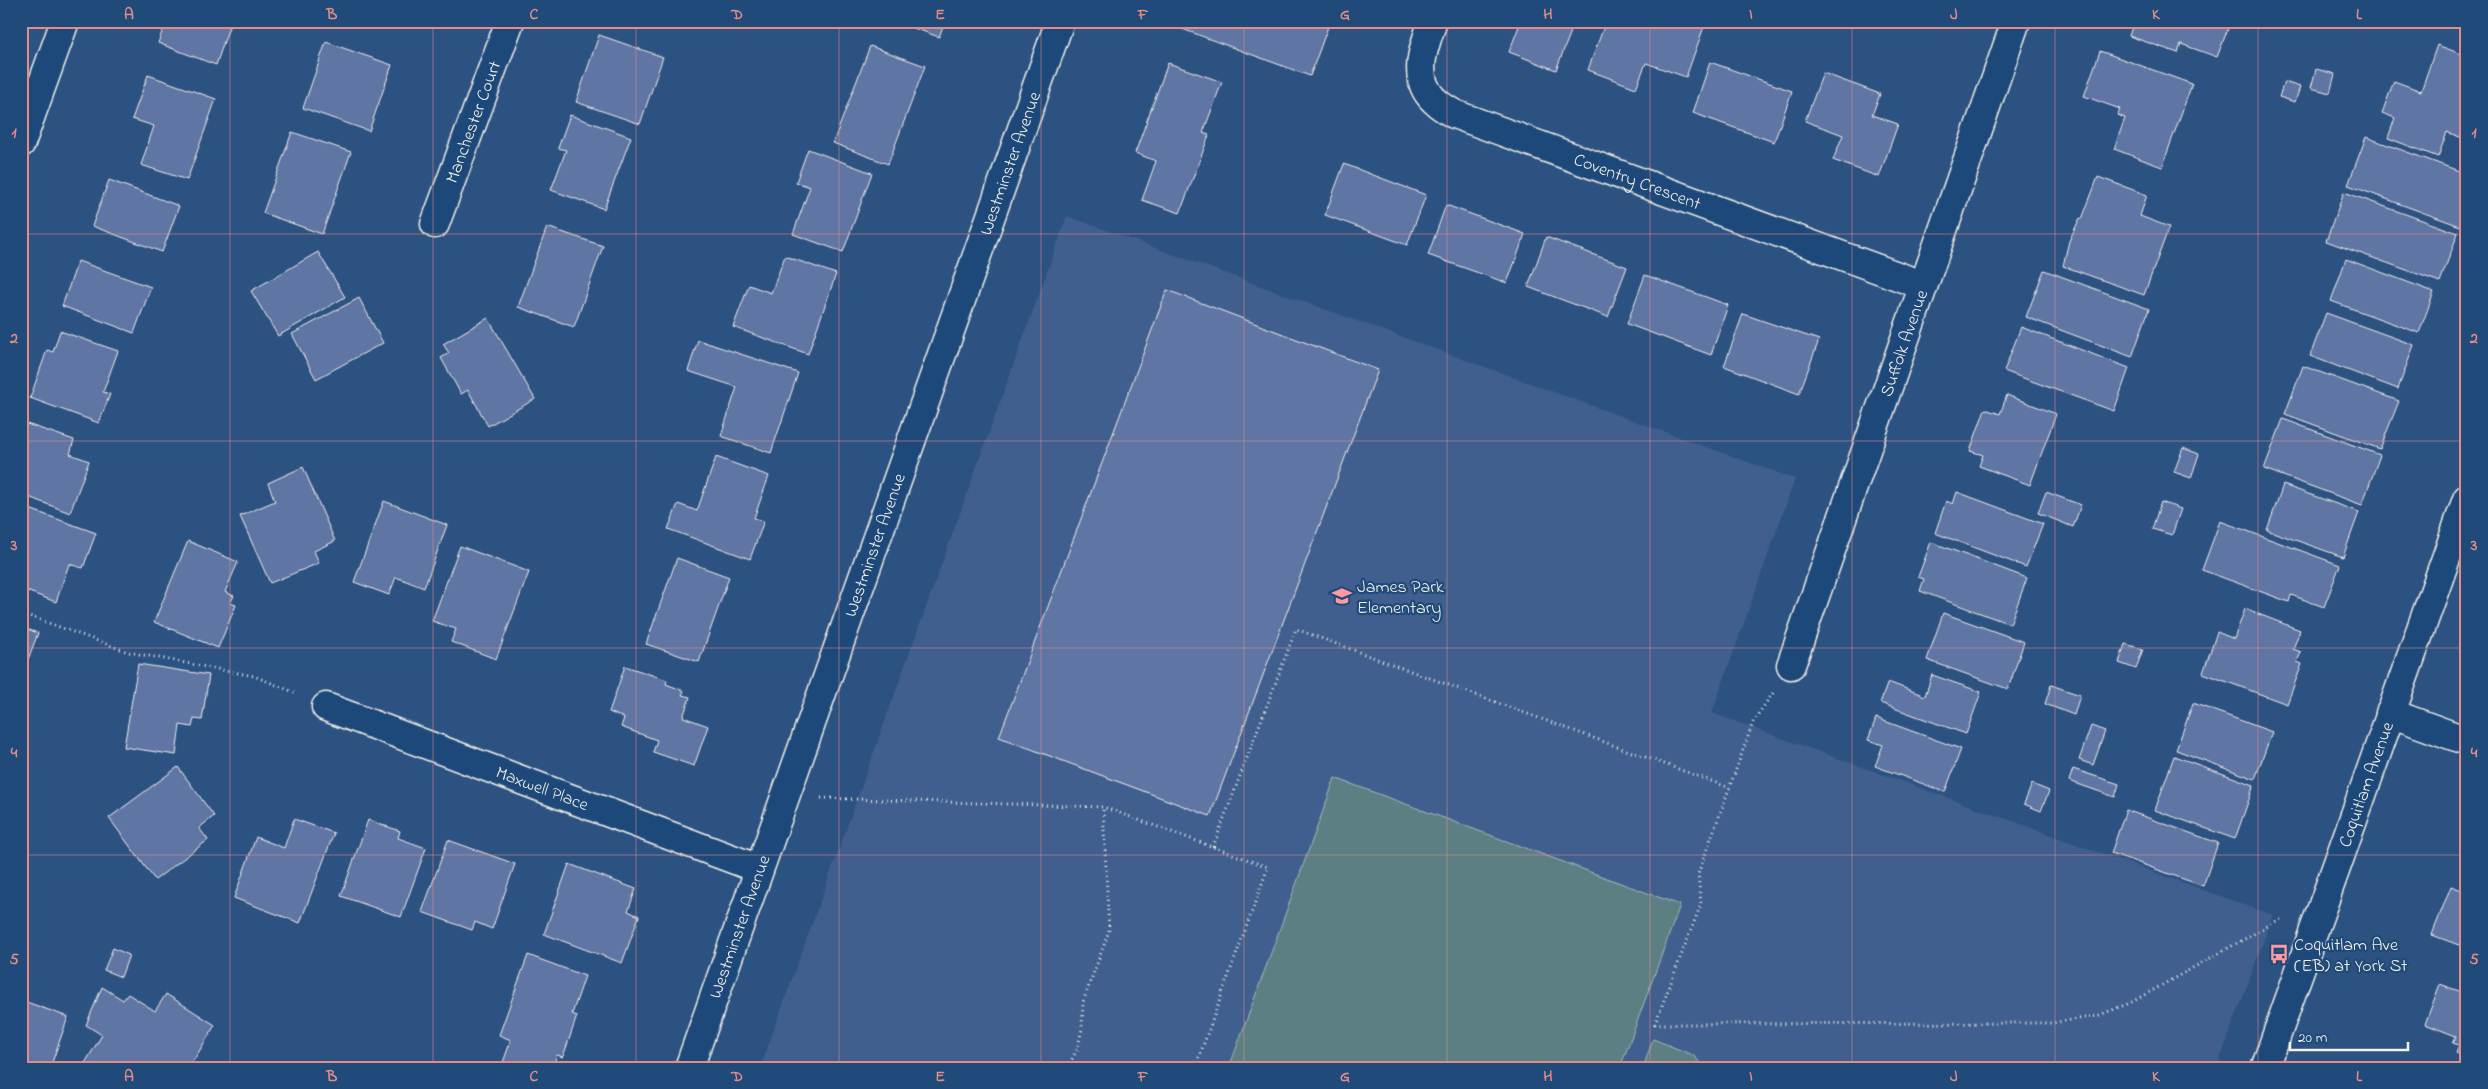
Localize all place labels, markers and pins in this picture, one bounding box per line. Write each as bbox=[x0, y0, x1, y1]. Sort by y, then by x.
place label: James Park Elementary bbox=[1357, 575, 1444, 622]
school or university icon: James Park Elementary bbox=[1331, 585, 1353, 607]
place label: Coquitlam Ave (EB) at York St bbox=[2294, 933, 2407, 980]
bus stop icon: Coquitlam Ave (EB) at York St bbox=[2268, 943, 2290, 965]

